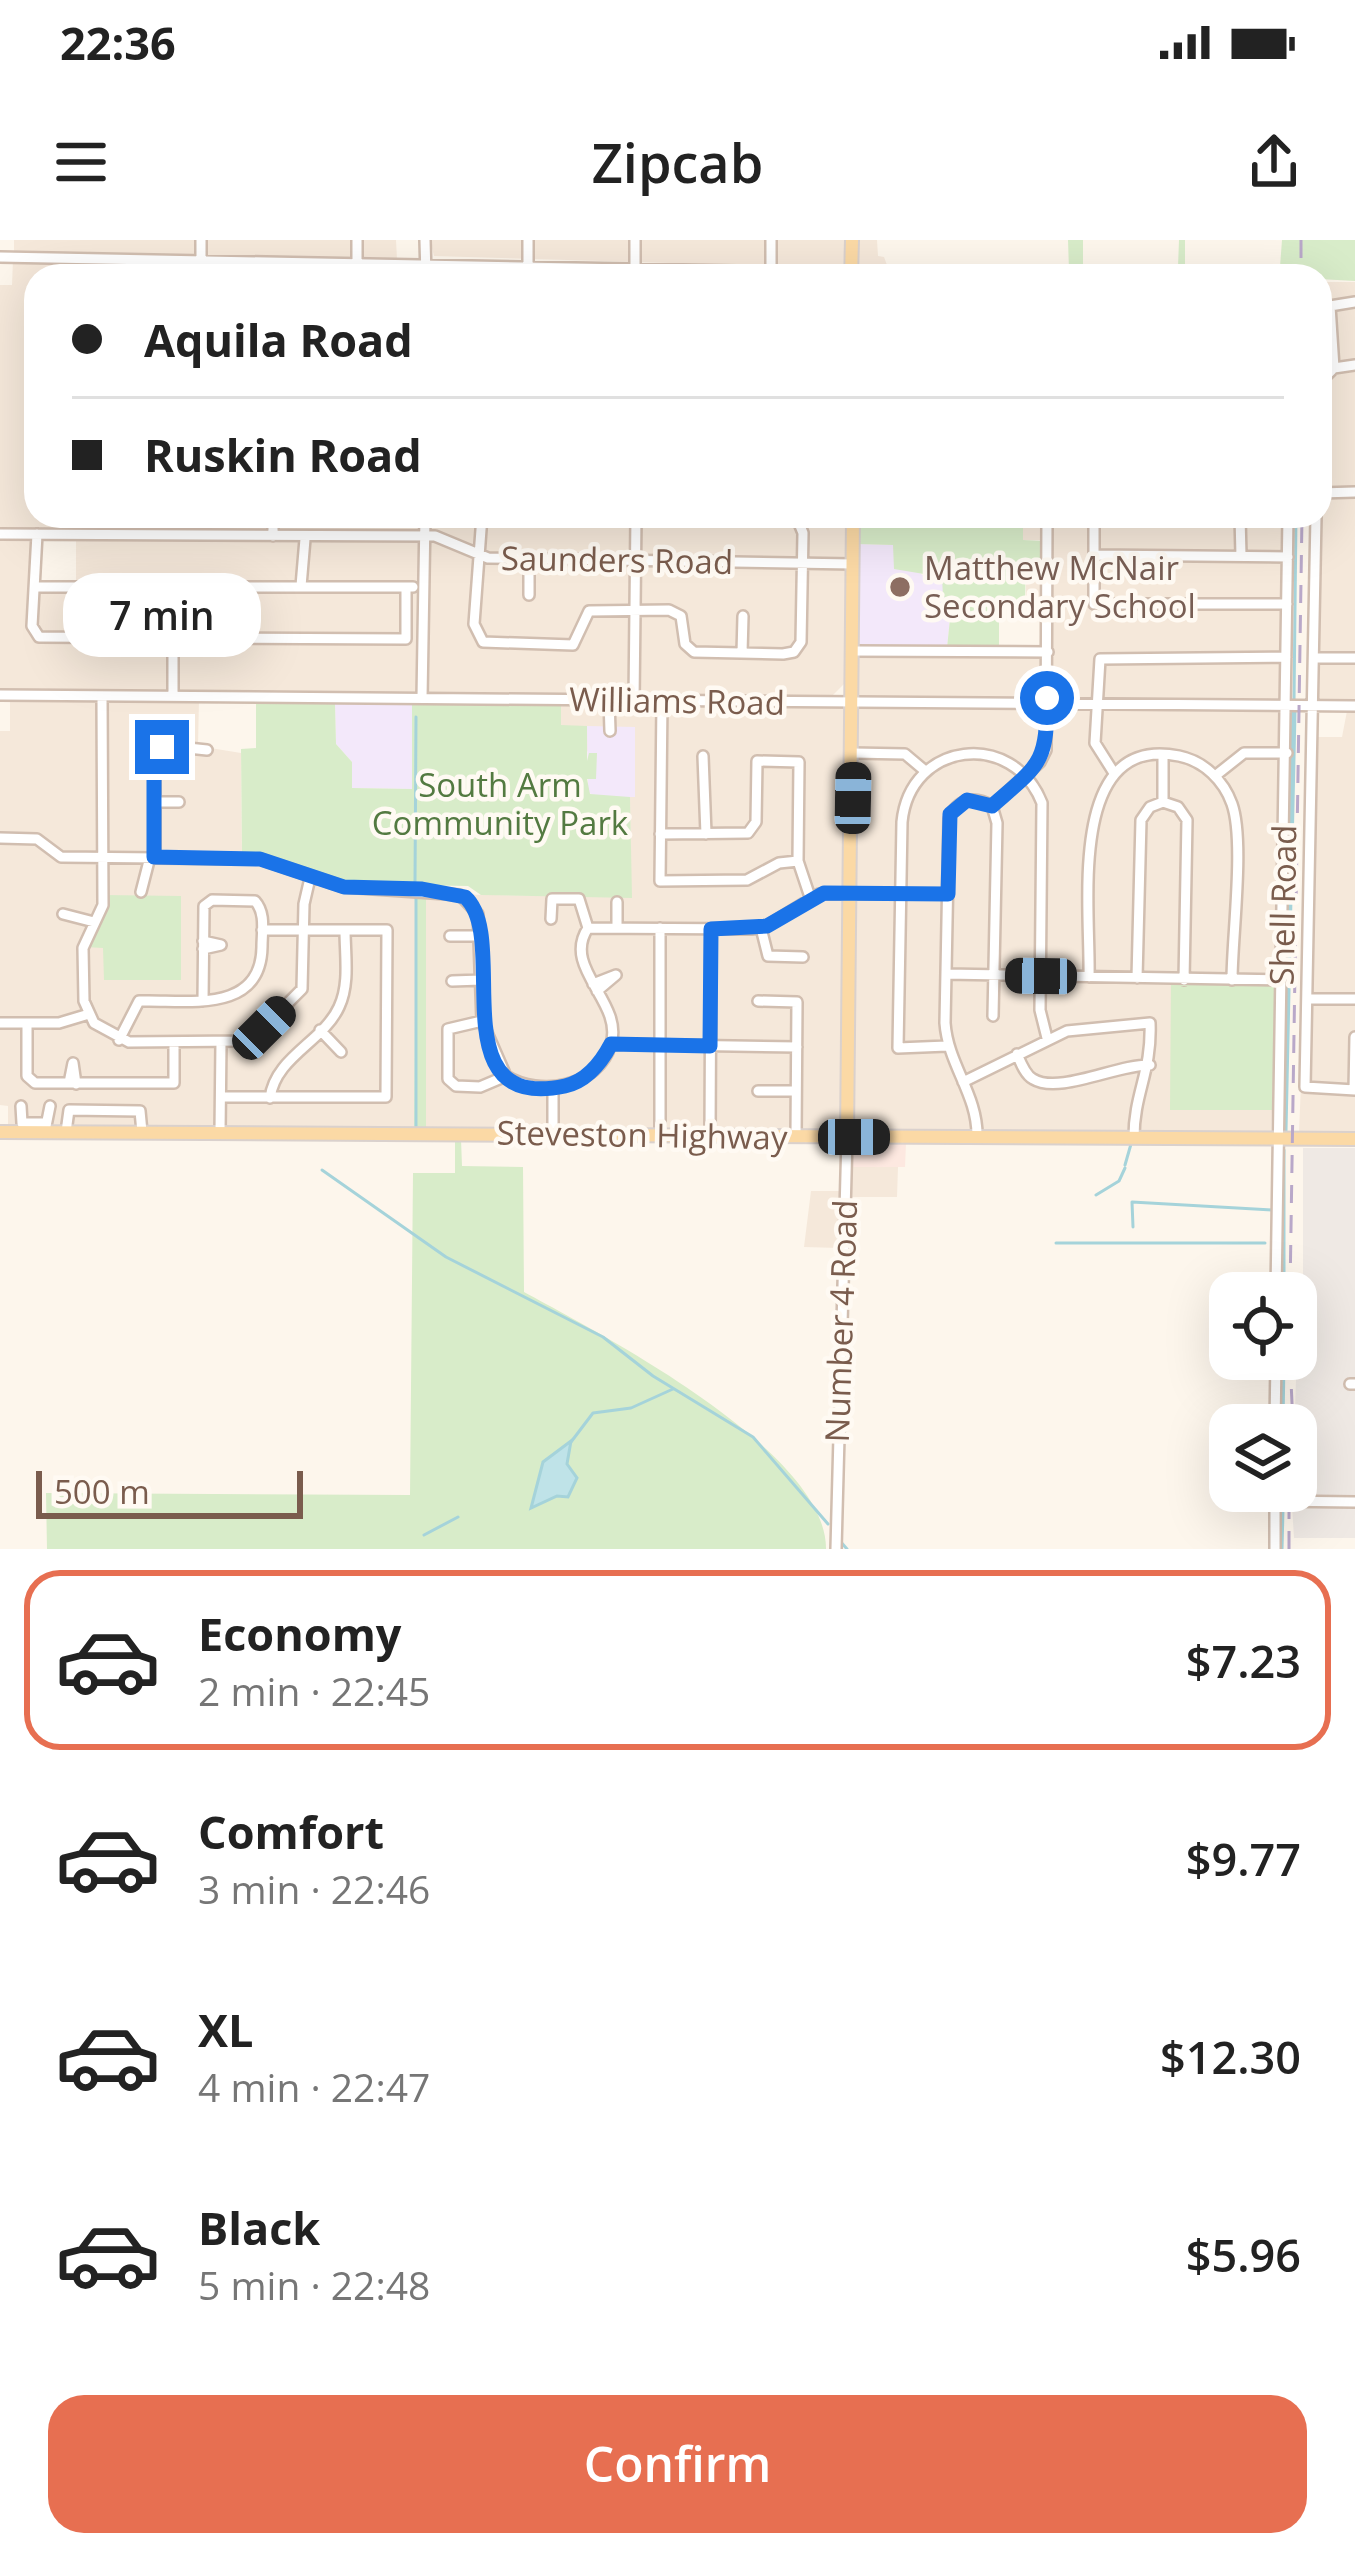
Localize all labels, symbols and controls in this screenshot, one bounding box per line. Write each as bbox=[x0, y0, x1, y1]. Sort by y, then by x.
text: 22:36 bbox=[60, 12, 176, 73]
text: Zipcab bbox=[592, 125, 763, 199]
icon: menu bbox=[48, 129, 114, 195]
icon: share bbox=[1241, 129, 1307, 195]
text: Aquila Road bbox=[144, 309, 413, 370]
text: Ruskin Road bbox=[144, 424, 422, 485]
street label: Saunders Road bbox=[501, 535, 733, 584]
place label: Matthew McNair Secondary School bbox=[924, 545, 1196, 628]
callout: 7 min bbox=[63, 573, 261, 657]
marker: Matthew McNair Secondary School bbox=[887, 574, 913, 600]
text: 7 min bbox=[109, 588, 215, 641]
route start bbox=[1020, 671, 1074, 725]
street label: Williams Road bbox=[569, 676, 785, 725]
route end bbox=[135, 720, 189, 774]
park label: South Arm Community Park bbox=[372, 762, 629, 845]
car bbox=[834, 762, 872, 834]
street label: Shell Road bbox=[1259, 824, 1306, 986]
car bbox=[1005, 957, 1077, 995]
car bbox=[226, 990, 302, 1066]
street label: Steveston Highway bbox=[496, 1109, 788, 1160]
car bbox=[818, 1119, 890, 1155]
street label: Number 4 Road bbox=[814, 1199, 867, 1443]
map controls bbox=[1209, 1272, 1317, 1512]
button: locate bbox=[1209, 1272, 1317, 1380]
button: layers bbox=[1209, 1404, 1317, 1512]
scale bar bbox=[36, 1465, 303, 1518]
text: 500 m bbox=[54, 1469, 150, 1514]
text: Economy bbox=[198, 1603, 401, 1664]
icon: car bbox=[54, 1606, 162, 1714]
text: $7.23 bbox=[1186, 1630, 1301, 1691]
text: 2 min · 22:45 bbox=[198, 1664, 430, 1717]
text: Comfort bbox=[198, 1801, 384, 1862]
icon: car bbox=[54, 1804, 162, 1912]
text: $9.77 bbox=[1186, 1828, 1301, 1889]
text: 3 min · 22:46 bbox=[198, 1862, 430, 1915]
text: XL bbox=[198, 1999, 253, 2060]
icon: car bbox=[54, 2002, 162, 2110]
text: $12.30 bbox=[1160, 2026, 1301, 2087]
text: 4 min · 22:47 bbox=[198, 2060, 430, 2113]
text: Black bbox=[198, 2197, 320, 2258]
icon: car bbox=[54, 2200, 162, 2308]
text: $5.96 bbox=[1186, 2224, 1301, 2285]
text: 5 min · 22:48 bbox=[198, 2258, 430, 2311]
button: Confirm bbox=[48, 2395, 1307, 2533]

